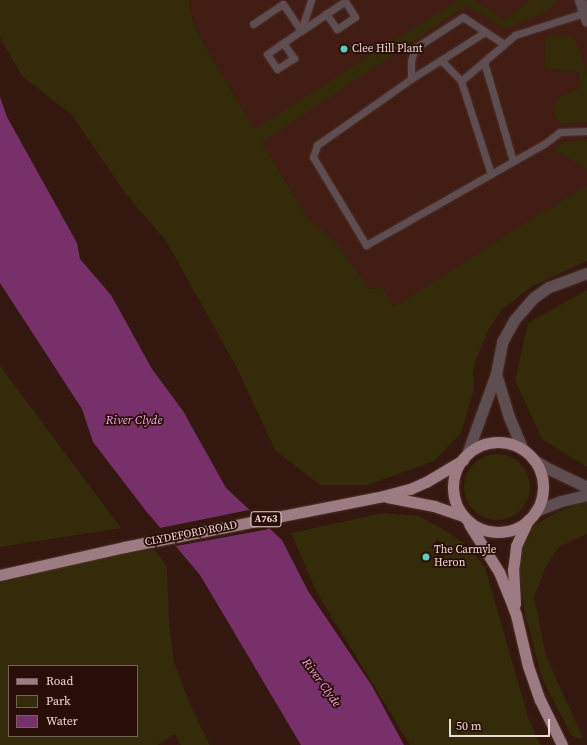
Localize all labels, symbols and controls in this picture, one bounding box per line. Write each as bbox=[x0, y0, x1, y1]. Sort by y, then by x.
place label: Clee Hill Plant bbox=[352, 42, 422, 56]
marker: Clee Hill Plant bbox=[339, 44, 349, 54]
water label: River Clyde bbox=[106, 414, 162, 428]
road number: A763 bbox=[250, 511, 282, 527]
street label: CLYDEFORD ROAD bbox=[144, 519, 238, 549]
place label: The Carmyle Heron bbox=[434, 544, 496, 570]
marker: The Carmyle Heron bbox=[421, 552, 431, 562]
water label: River Clyde bbox=[299, 656, 343, 710]
legend bbox=[8, 665, 138, 737]
text: Road bbox=[46, 673, 73, 689]
text: Park bbox=[46, 693, 71, 709]
scale bar bbox=[451, 711, 552, 737]
text: Water bbox=[46, 713, 78, 729]
text: 50 m bbox=[456, 718, 482, 734]

